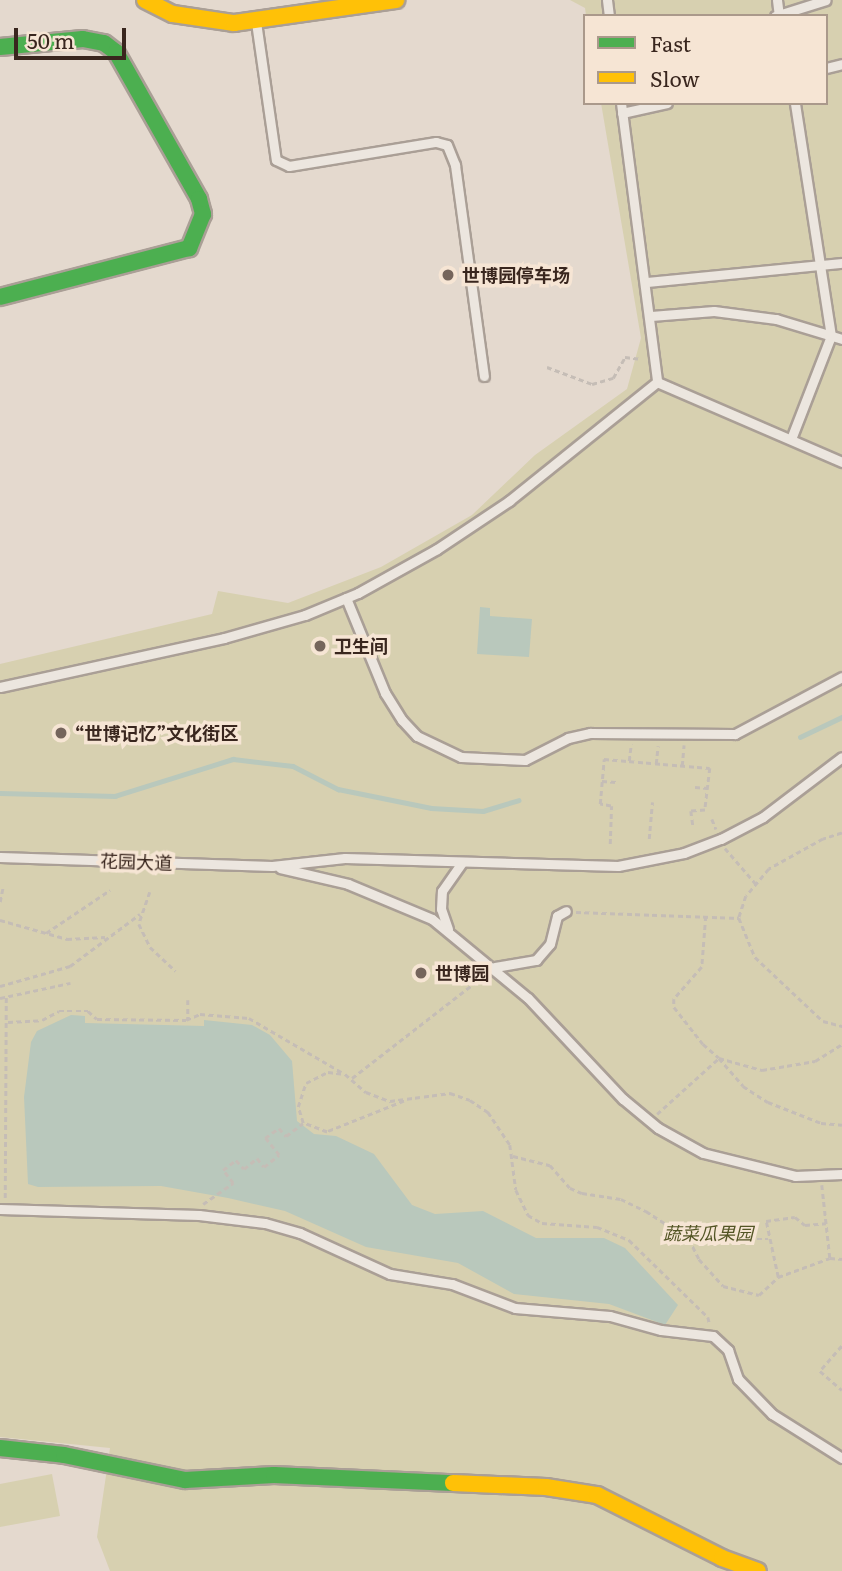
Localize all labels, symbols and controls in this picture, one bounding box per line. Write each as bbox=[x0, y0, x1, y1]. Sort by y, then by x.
scale bar bbox=[18, 14, 130, 58]
legend bbox=[583, 14, 828, 105]
text: 50 m bbox=[27, 24, 74, 55]
text: Fast bbox=[650, 27, 691, 58]
text: Slow bbox=[650, 62, 700, 93]
place label: 世博园停车场 bbox=[462, 264, 570, 286]
marker: 世博园停车场 bbox=[440, 267, 456, 283]
place label: 卫生间 bbox=[334, 635, 388, 657]
marker: 卫生间 bbox=[312, 638, 328, 654]
place label: “世博记忆”文化街区 bbox=[75, 722, 238, 744]
marker: “世博记忆”文化街区 bbox=[53, 725, 69, 741]
street label: 花园大道 bbox=[100, 850, 172, 874]
place label: 世博园 bbox=[435, 962, 489, 984]
marker: 世博园 bbox=[413, 965, 429, 981]
park label: 蔬菜瓜果园 bbox=[663, 1222, 753, 1244]

